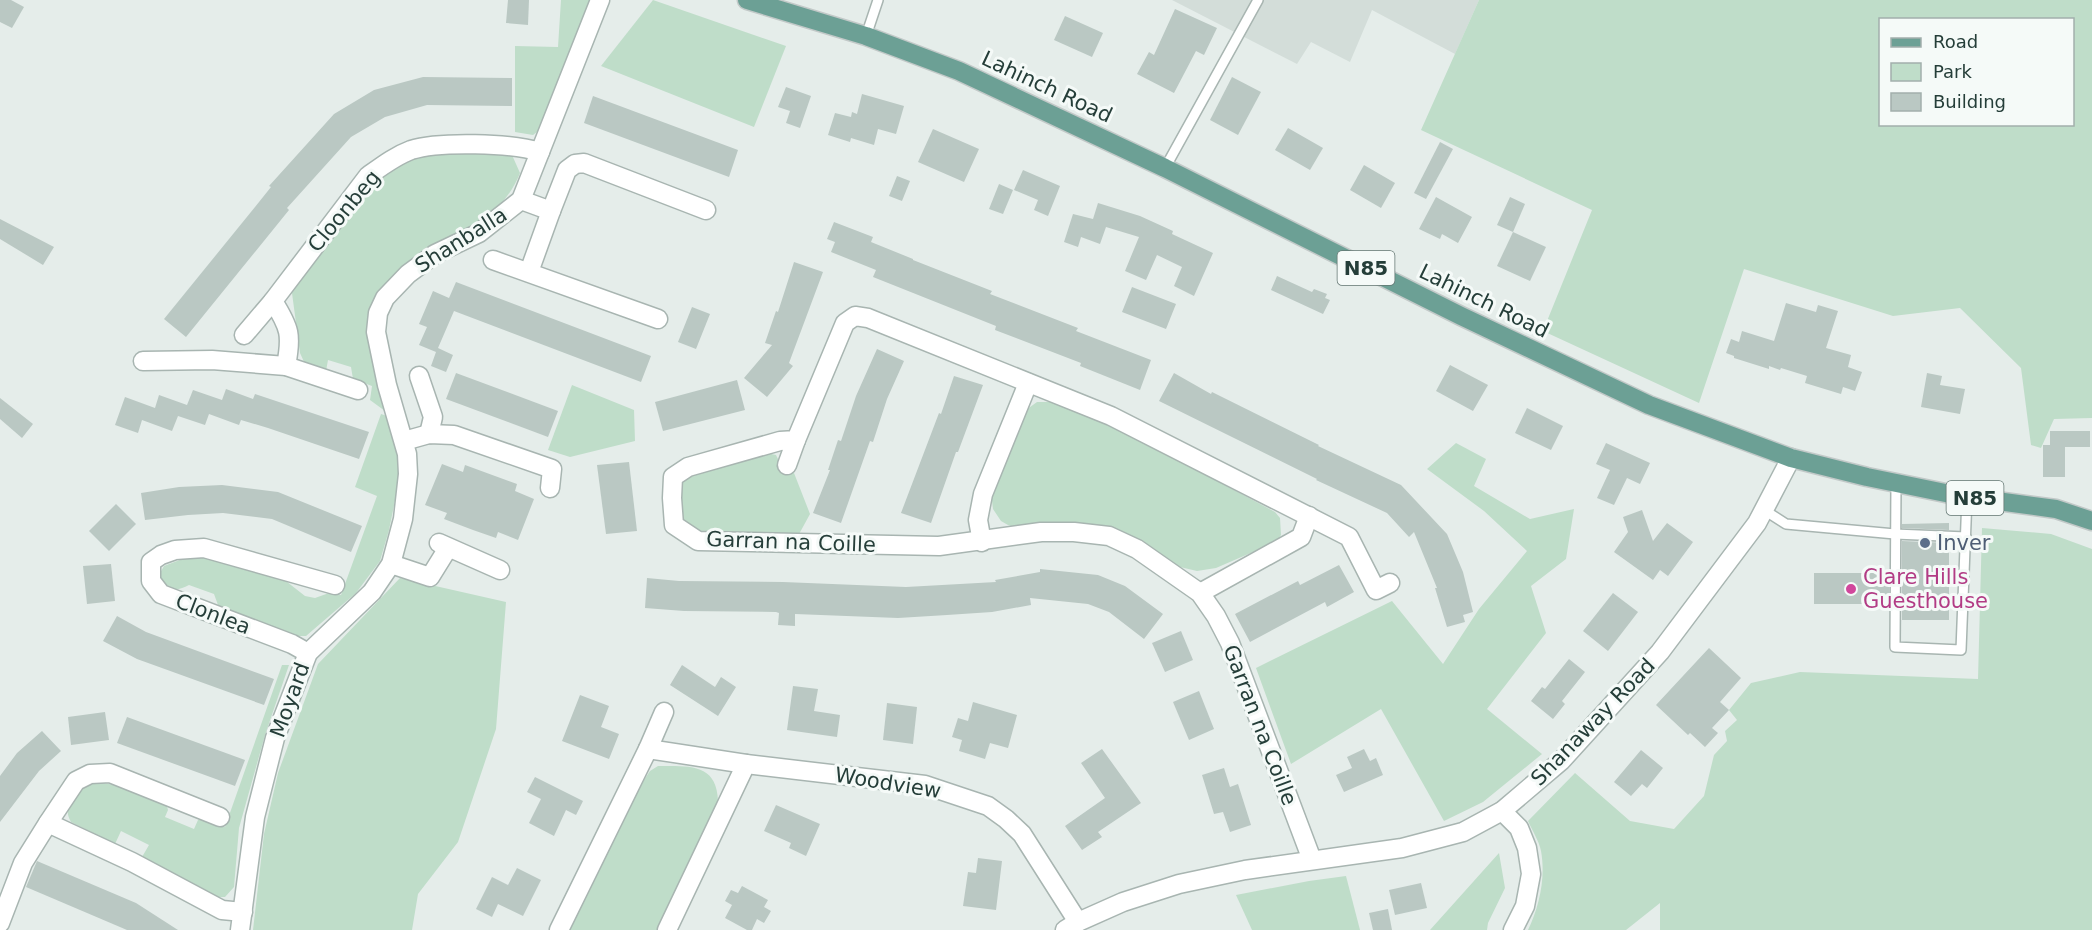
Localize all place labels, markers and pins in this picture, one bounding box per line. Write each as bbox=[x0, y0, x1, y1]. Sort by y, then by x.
place label: Inver bbox=[1937, 531, 1991, 555]
marker: Inver bbox=[1918, 536, 1932, 550]
place label: Clare Hills Guesthouse bbox=[1863, 565, 1988, 613]
marker: Clare Hills Guesthouse bbox=[1844, 582, 1858, 596]

